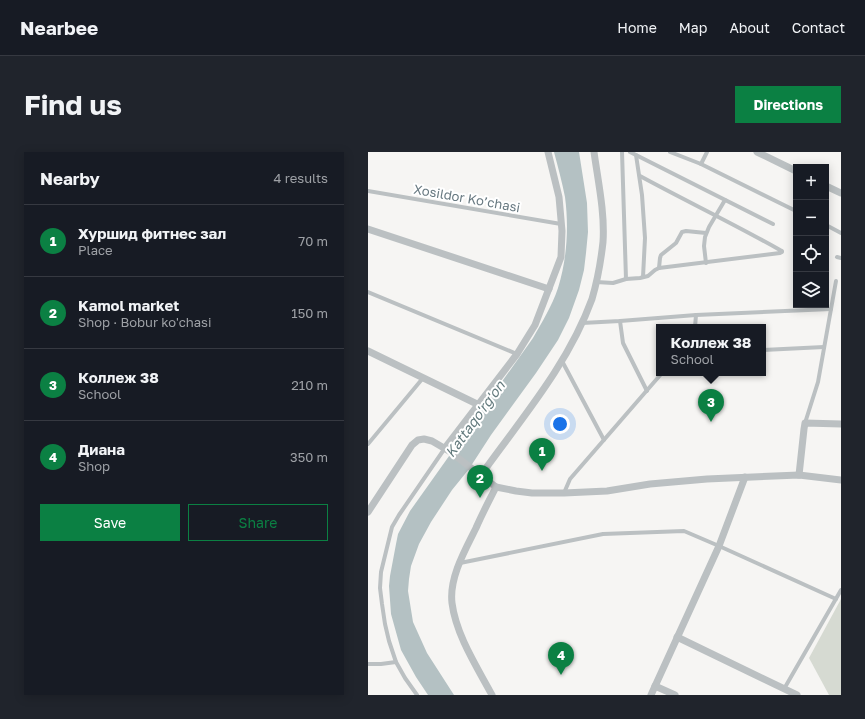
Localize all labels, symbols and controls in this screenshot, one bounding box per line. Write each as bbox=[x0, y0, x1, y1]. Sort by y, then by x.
text: Nearbee bbox=[20, 16, 98, 39]
text: Home bbox=[617, 19, 657, 36]
text: Map bbox=[679, 19, 707, 36]
text: About bbox=[729, 19, 770, 36]
text: Contact bbox=[792, 19, 845, 36]
button: Directions bbox=[735, 86, 841, 123]
text: Find us bbox=[24, 88, 122, 121]
map controls bbox=[793, 164, 829, 308]
button: + bbox=[793, 164, 829, 200]
text: Nearby bbox=[40, 168, 100, 189]
text: 4 results bbox=[274, 170, 328, 186]
street label: Xosildor Ko’chasi bbox=[413, 181, 521, 215]
button: − bbox=[793, 200, 829, 236]
text: Хуршид фитнес зал bbox=[78, 224, 226, 242]
text: 1 bbox=[50, 233, 56, 249]
text: 70 m bbox=[298, 233, 328, 249]
button: locate bbox=[793, 236, 829, 272]
text: Place bbox=[78, 242, 113, 258]
button: layers bbox=[793, 272, 829, 308]
text: Kamol market bbox=[78, 296, 179, 314]
text: 2 bbox=[49, 305, 57, 321]
text: 150 m bbox=[291, 305, 328, 321]
text: Shop · Bobur ko'chasi bbox=[78, 314, 211, 330]
popup bbox=[656, 324, 766, 376]
text: Коллеж 38 bbox=[671, 333, 751, 351]
text: School bbox=[671, 351, 714, 367]
text: Коллеж 38 bbox=[78, 368, 159, 386]
water label: Kattaqo'rg'on bbox=[441, 376, 509, 460]
text: 3 bbox=[49, 377, 57, 393]
text: 210 m bbox=[291, 377, 328, 393]
text: School bbox=[78, 386, 121, 402]
pin: 3 bbox=[698, 389, 724, 422]
your location bbox=[550, 414, 570, 434]
pin: 1 bbox=[529, 438, 555, 471]
text: Диана bbox=[78, 440, 125, 458]
text: 4 bbox=[49, 449, 57, 465]
text: 350 m bbox=[290, 449, 328, 465]
text: Shop bbox=[78, 458, 110, 474]
pin: 2 bbox=[467, 465, 493, 498]
button: Save bbox=[40, 504, 180, 541]
button: Share bbox=[188, 504, 328, 541]
pin: 4 bbox=[548, 642, 574, 675]

